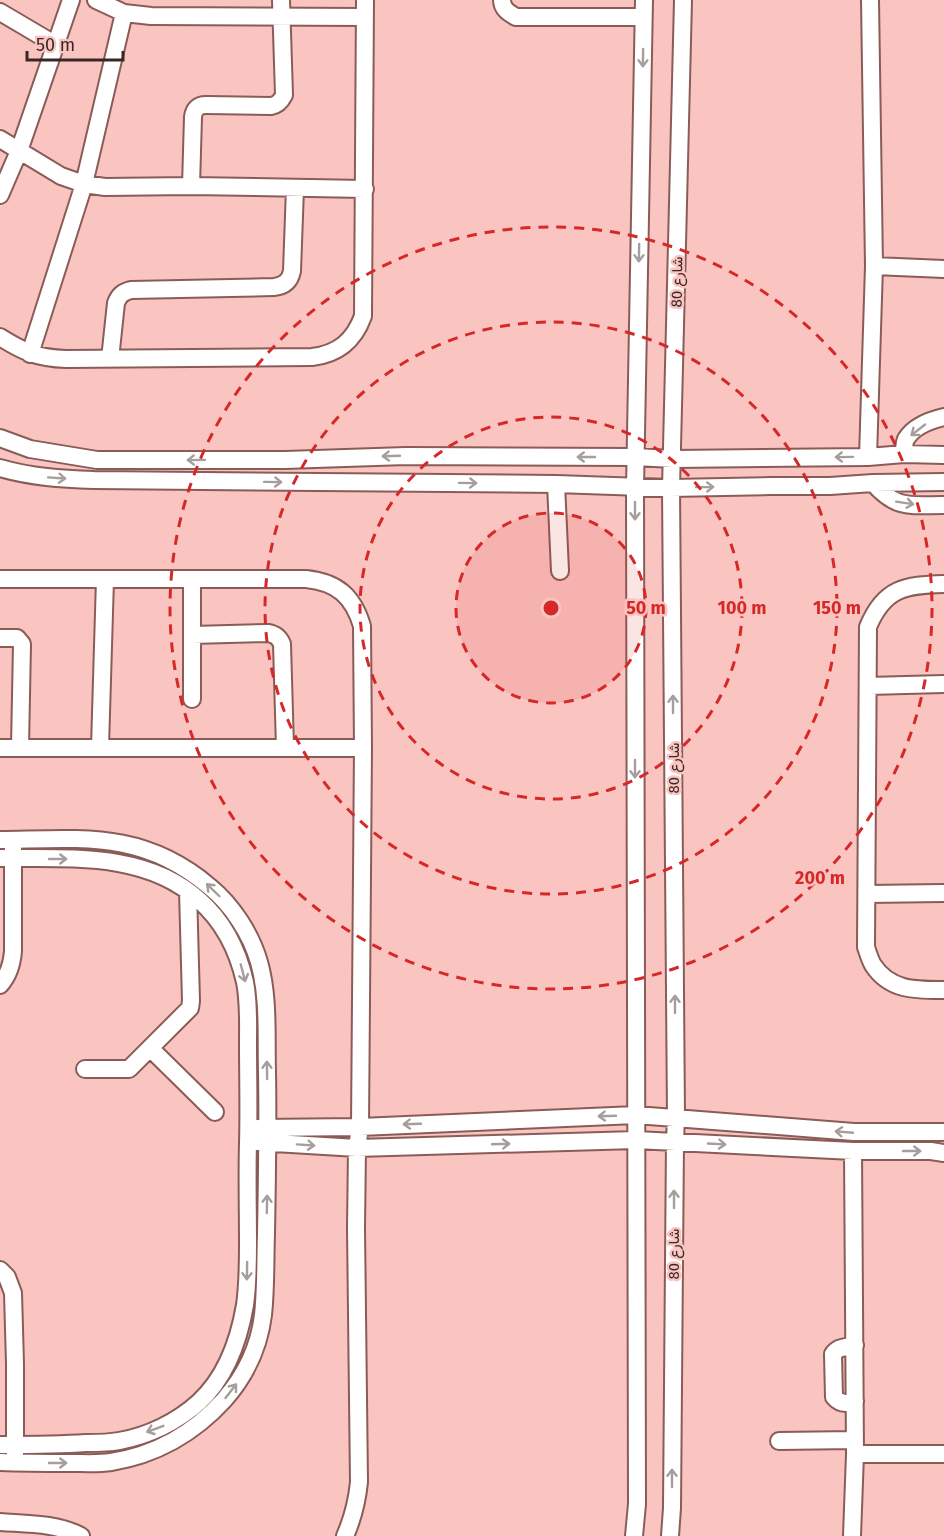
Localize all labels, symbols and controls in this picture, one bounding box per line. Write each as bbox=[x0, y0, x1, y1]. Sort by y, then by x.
scale bar bbox=[27, 24, 123, 62]
text: 50 m bbox=[36, 34, 75, 56]
one-way arrow bbox=[637, 48, 649, 68]
one-way arrow bbox=[634, 243, 645, 263]
street label: شارع 80 bbox=[668, 256, 688, 308]
one-way arrow bbox=[910, 423, 926, 436]
one-way arrow bbox=[381, 451, 401, 462]
one-way arrow bbox=[576, 451, 596, 463]
one-way arrow bbox=[834, 451, 854, 463]
one-way arrow bbox=[186, 455, 206, 466]
one-way arrow bbox=[47, 473, 67, 484]
one-way arrow bbox=[263, 476, 283, 487]
one-way arrow bbox=[458, 478, 478, 489]
one-way arrow bbox=[695, 482, 715, 493]
one-way arrow bbox=[894, 498, 914, 509]
one-way arrow bbox=[629, 501, 641, 521]
text: 50 m bbox=[626, 597, 666, 619]
text: 100 m bbox=[718, 597, 766, 619]
text: 150 m bbox=[813, 597, 861, 619]
centre of rings bbox=[541, 598, 561, 618]
one-way arrow bbox=[667, 694, 679, 714]
street label: شارع 80 bbox=[665, 742, 685, 793]
one-way arrow bbox=[629, 759, 641, 779]
one-way arrow bbox=[48, 853, 68, 865]
text: 200 m bbox=[795, 867, 845, 889]
one-way arrow bbox=[205, 883, 220, 897]
one-way arrow bbox=[237, 963, 249, 982]
one-way arrow bbox=[670, 994, 681, 1014]
one-way arrow bbox=[261, 1060, 273, 1080]
one-way arrow bbox=[598, 1111, 618, 1122]
one-way arrow bbox=[403, 1119, 423, 1130]
one-way arrow bbox=[834, 1126, 854, 1137]
one-way arrow bbox=[706, 1138, 726, 1149]
one-way arrow bbox=[490, 1139, 510, 1150]
one-way arrow bbox=[296, 1140, 316, 1151]
one-way arrow bbox=[901, 1145, 921, 1157]
one-way arrow bbox=[668, 1189, 680, 1209]
one-way arrow bbox=[261, 1195, 272, 1215]
street label: شارع 80 bbox=[665, 1228, 685, 1279]
one-way arrow bbox=[242, 1260, 253, 1280]
one-way arrow bbox=[224, 1383, 237, 1399]
one-way arrow bbox=[147, 1424, 165, 1435]
one-way arrow bbox=[48, 1457, 68, 1469]
one-way arrow bbox=[666, 1468, 678, 1488]

